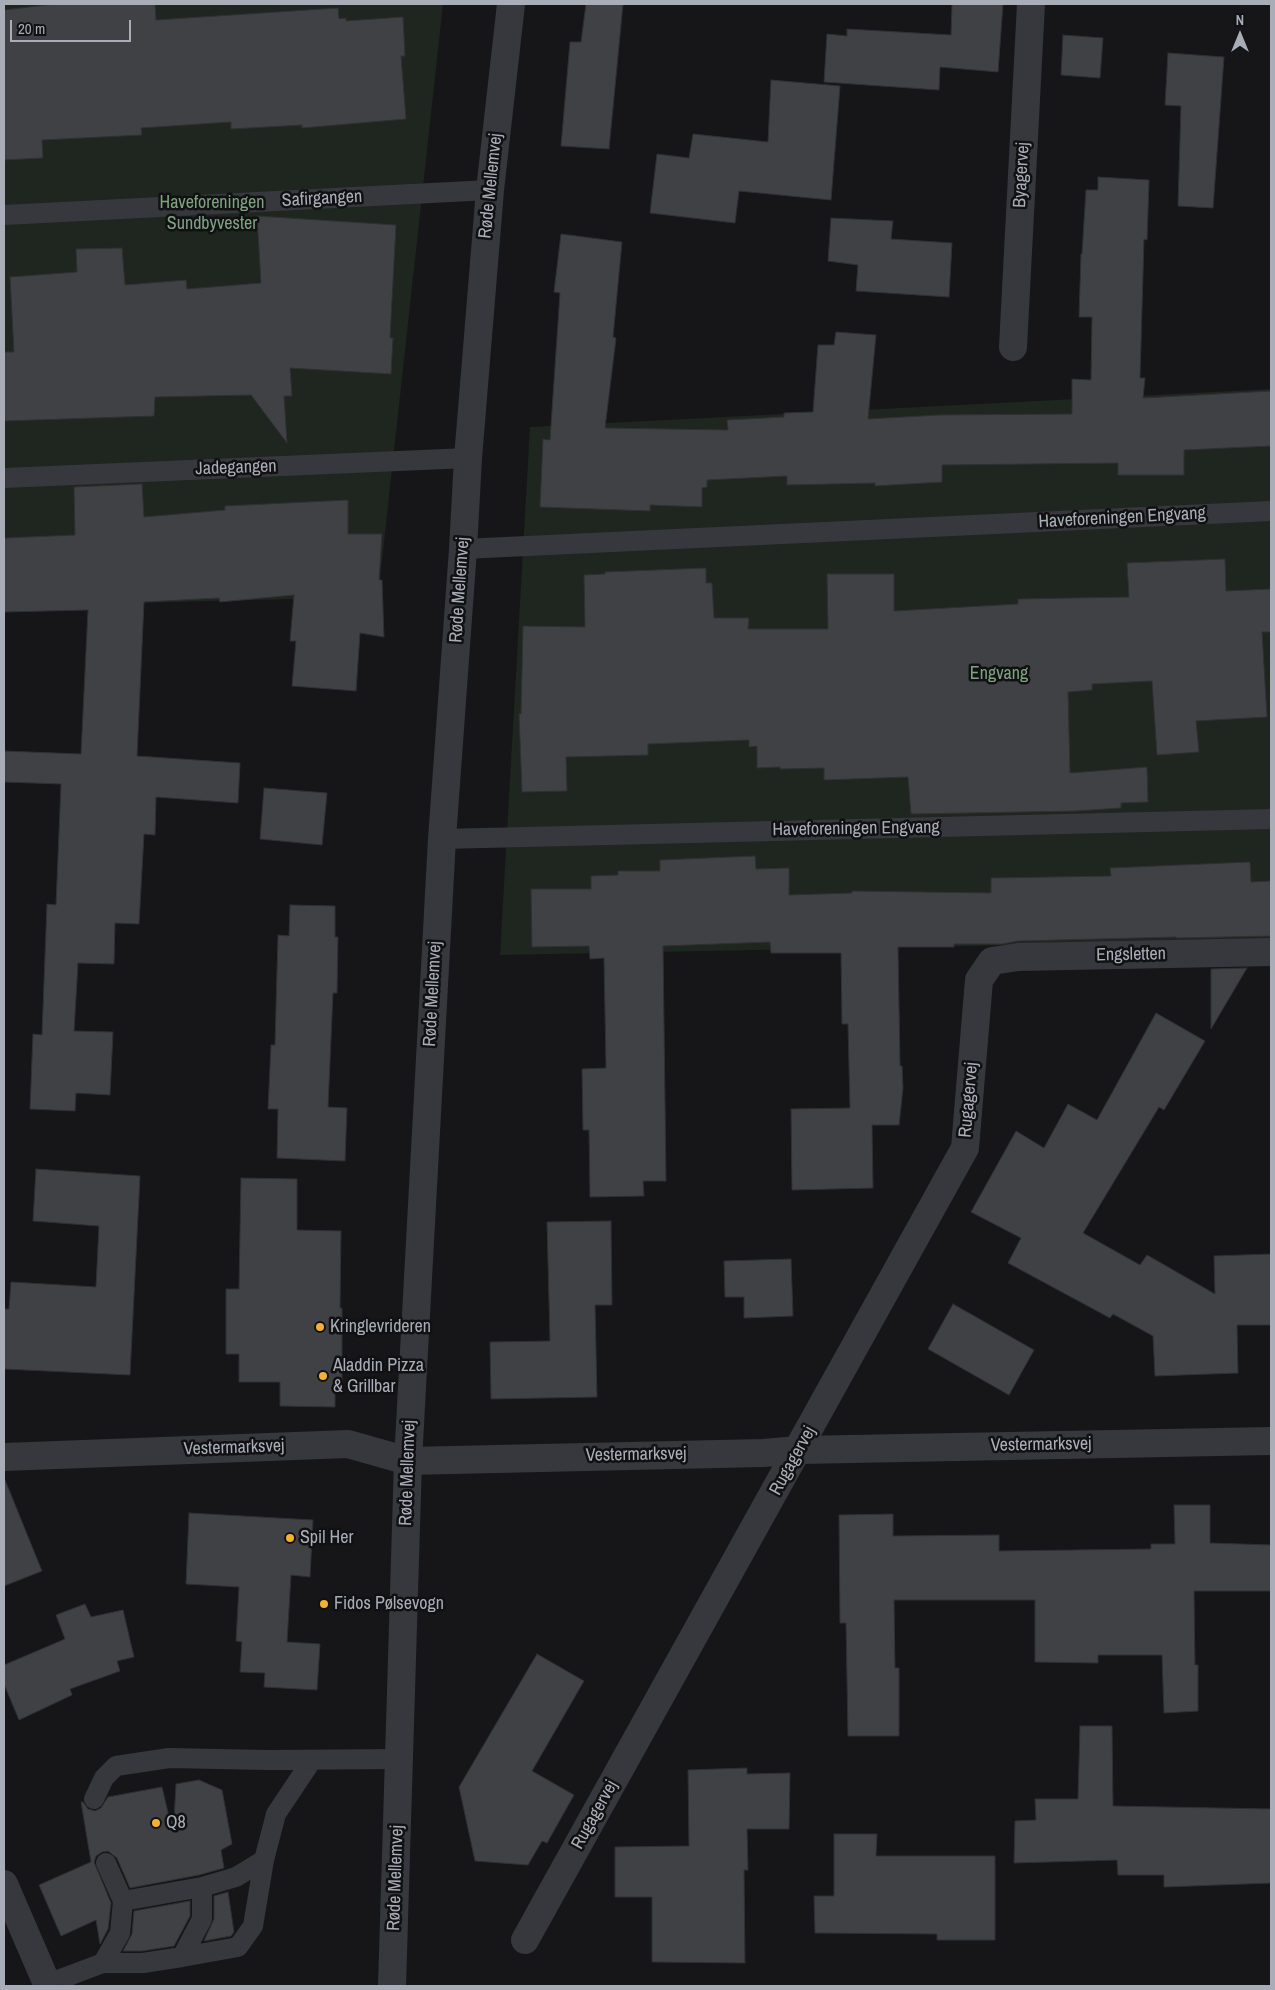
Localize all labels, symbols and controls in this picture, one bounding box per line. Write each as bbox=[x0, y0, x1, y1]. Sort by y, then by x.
scale bar bbox=[12, 10, 134, 42]
north arrow bbox=[1215, 10, 1265, 60]
text: N bbox=[1236, 11, 1244, 29]
text: 20 m bbox=[18, 18, 45, 39]
street label: Røde Mellemvej bbox=[475, 132, 507, 240]
street label: Byagervej bbox=[1009, 142, 1035, 208]
street label: Safirgangen bbox=[281, 186, 363, 212]
park label: Haveforeningen Sundbyvester bbox=[159, 192, 265, 234]
street label: Jadegangen bbox=[195, 456, 277, 480]
street label: Haveforeningen Engvang bbox=[1038, 503, 1206, 533]
street label: Røde Mellemvej bbox=[446, 536, 474, 644]
park label: Engvang bbox=[970, 663, 1028, 685]
street label: Haveforeningen Engvang bbox=[772, 817, 940, 841]
street label: Røde Mellemvej bbox=[419, 941, 447, 1047]
street label: Engsletten bbox=[1096, 944, 1166, 966]
street label: Rugagervej bbox=[955, 1061, 983, 1139]
place label: Kringlevrideren bbox=[330, 1316, 431, 1338]
marker: Kringlevrideren bbox=[314, 1321, 326, 1333]
place label: Aladdin Pizza & Grillbar bbox=[333, 1355, 424, 1398]
marker: Aladdin Pizza & Grillbar bbox=[317, 1370, 329, 1382]
street label: Røde Mellemvej bbox=[395, 1420, 421, 1526]
street label: Rugagervej bbox=[765, 1423, 821, 1499]
street label: Vestermarksvej bbox=[990, 1433, 1092, 1457]
street label: Vestermarksvej bbox=[183, 1435, 285, 1461]
street label: Vestermarksvej bbox=[585, 1443, 687, 1467]
place label: Spil Her bbox=[300, 1527, 353, 1549]
marker: Spil Her bbox=[284, 1532, 296, 1544]
place label: Fidos Pølsevogn bbox=[334, 1593, 444, 1615]
marker: Fidos Pølsevogn bbox=[318, 1598, 330, 1610]
street label: Rugagervej bbox=[567, 1777, 623, 1853]
place label: Q8 bbox=[166, 1812, 186, 1834]
marker: Q8 bbox=[150, 1817, 162, 1829]
street label: Røde Mellemvej bbox=[383, 1825, 409, 1931]

